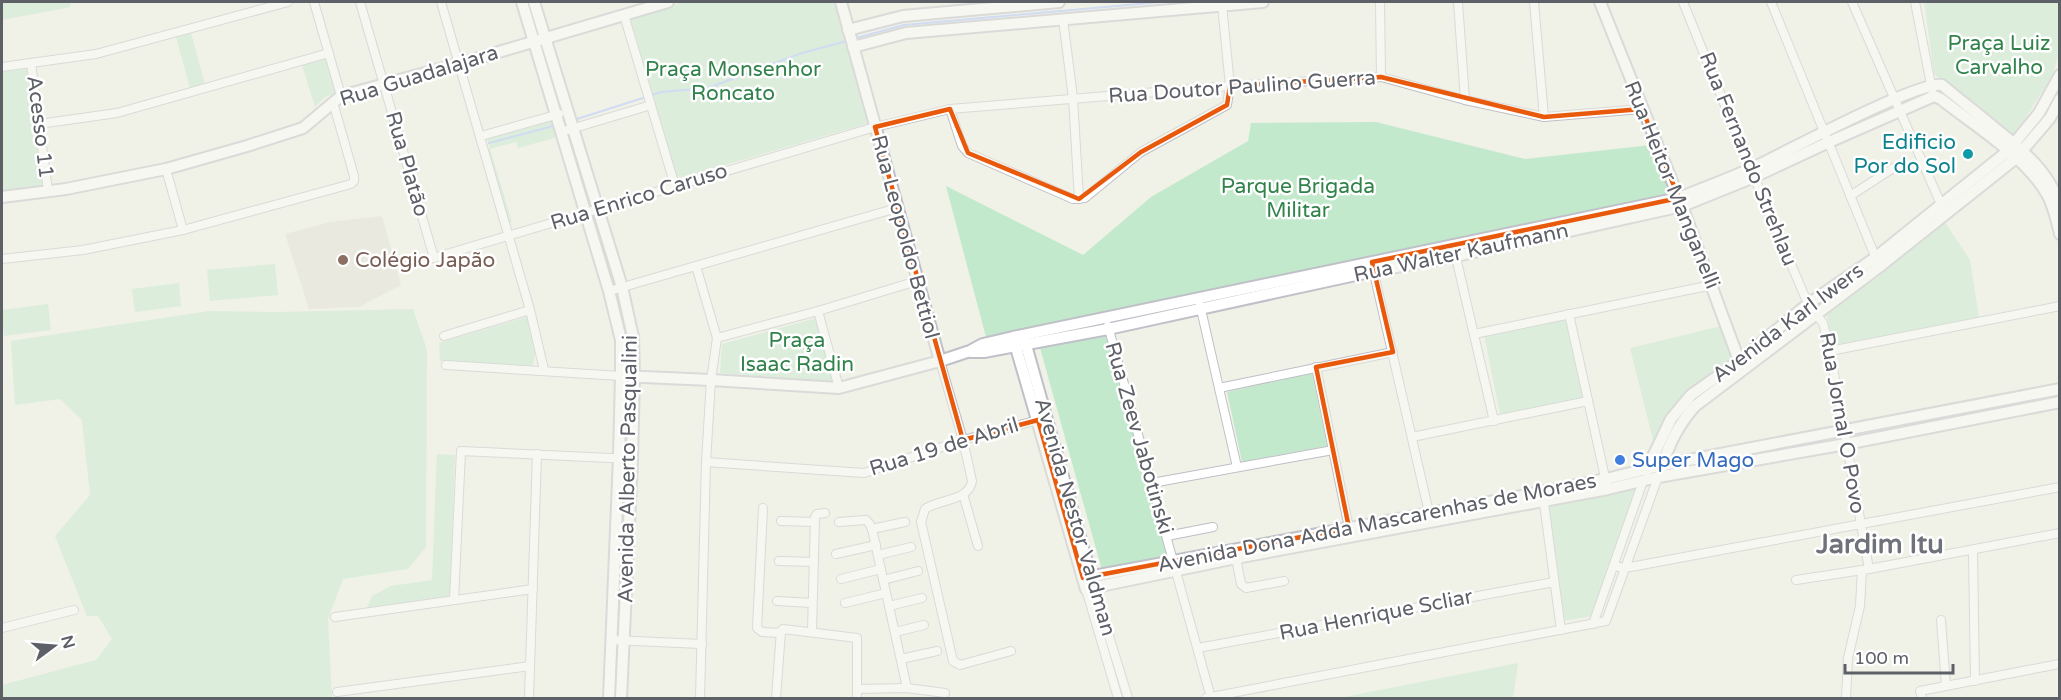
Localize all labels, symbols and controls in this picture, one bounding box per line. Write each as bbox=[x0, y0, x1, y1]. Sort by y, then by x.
park label: Praça Luiz Carvalho bbox=[1948, 31, 2050, 80]
street label: Rua Guadalajara bbox=[337, 40, 501, 112]
street label: Rua Fernando Strehlau bbox=[1694, 48, 1802, 270]
park label: Praça Monsenhor Roncato bbox=[645, 57, 821, 106]
street label: Rua Doutor Paulino Guerra bbox=[1107, 65, 1377, 109]
street label: Acesso 11 bbox=[21, 74, 59, 180]
street label: Rua Heitor Manganelli bbox=[1619, 77, 1725, 293]
street label: Rua Platão bbox=[380, 108, 434, 220]
place label: Edificio Por do Sol bbox=[1853, 130, 1956, 179]
street label: Rua Leopoldo Bettiol bbox=[866, 132, 944, 342]
marker: Edificio Por do Sol bbox=[1961, 147, 1975, 161]
street label: Rua Enrico Caruso bbox=[547, 158, 731, 236]
park label: Parque Brigada Militar bbox=[1221, 174, 1375, 223]
street label: Rua Walter Kaufmann bbox=[1351, 218, 1571, 288]
place label: Colégio Japão bbox=[355, 248, 495, 273]
marker: Colégio Japão bbox=[336, 253, 350, 267]
street label: Avenida Karl Iwers bbox=[1707, 258, 1869, 388]
park label: Praça Isaac Radin bbox=[740, 328, 854, 377]
street label: Rua Jornal O Povo bbox=[1814, 330, 1870, 516]
street label: Avenida Alberto Pasqualini bbox=[613, 335, 643, 603]
street label: Rua Zeev Jabotinski bbox=[1100, 339, 1178, 537]
street label: Avenida Nestor Valdman bbox=[1029, 395, 1121, 639]
street label: Rua 19 de Abril bbox=[866, 412, 1022, 482]
place label: Super Mago bbox=[1632, 448, 1754, 473]
marker: Super Mago bbox=[1613, 453, 1627, 467]
street label: Avenida Dona Adda Mascarenhas de Moraes bbox=[1155, 468, 1599, 578]
district label: Jardim Itu bbox=[1815, 528, 1944, 561]
street label: Rua Henrique Scliar bbox=[1277, 584, 1475, 646]
north arrow bbox=[24, 616, 84, 676]
text: N bbox=[56, 633, 79, 651]
scale bar bbox=[1845, 637, 1953, 675]
text: 100 m bbox=[1854, 647, 1909, 669]

